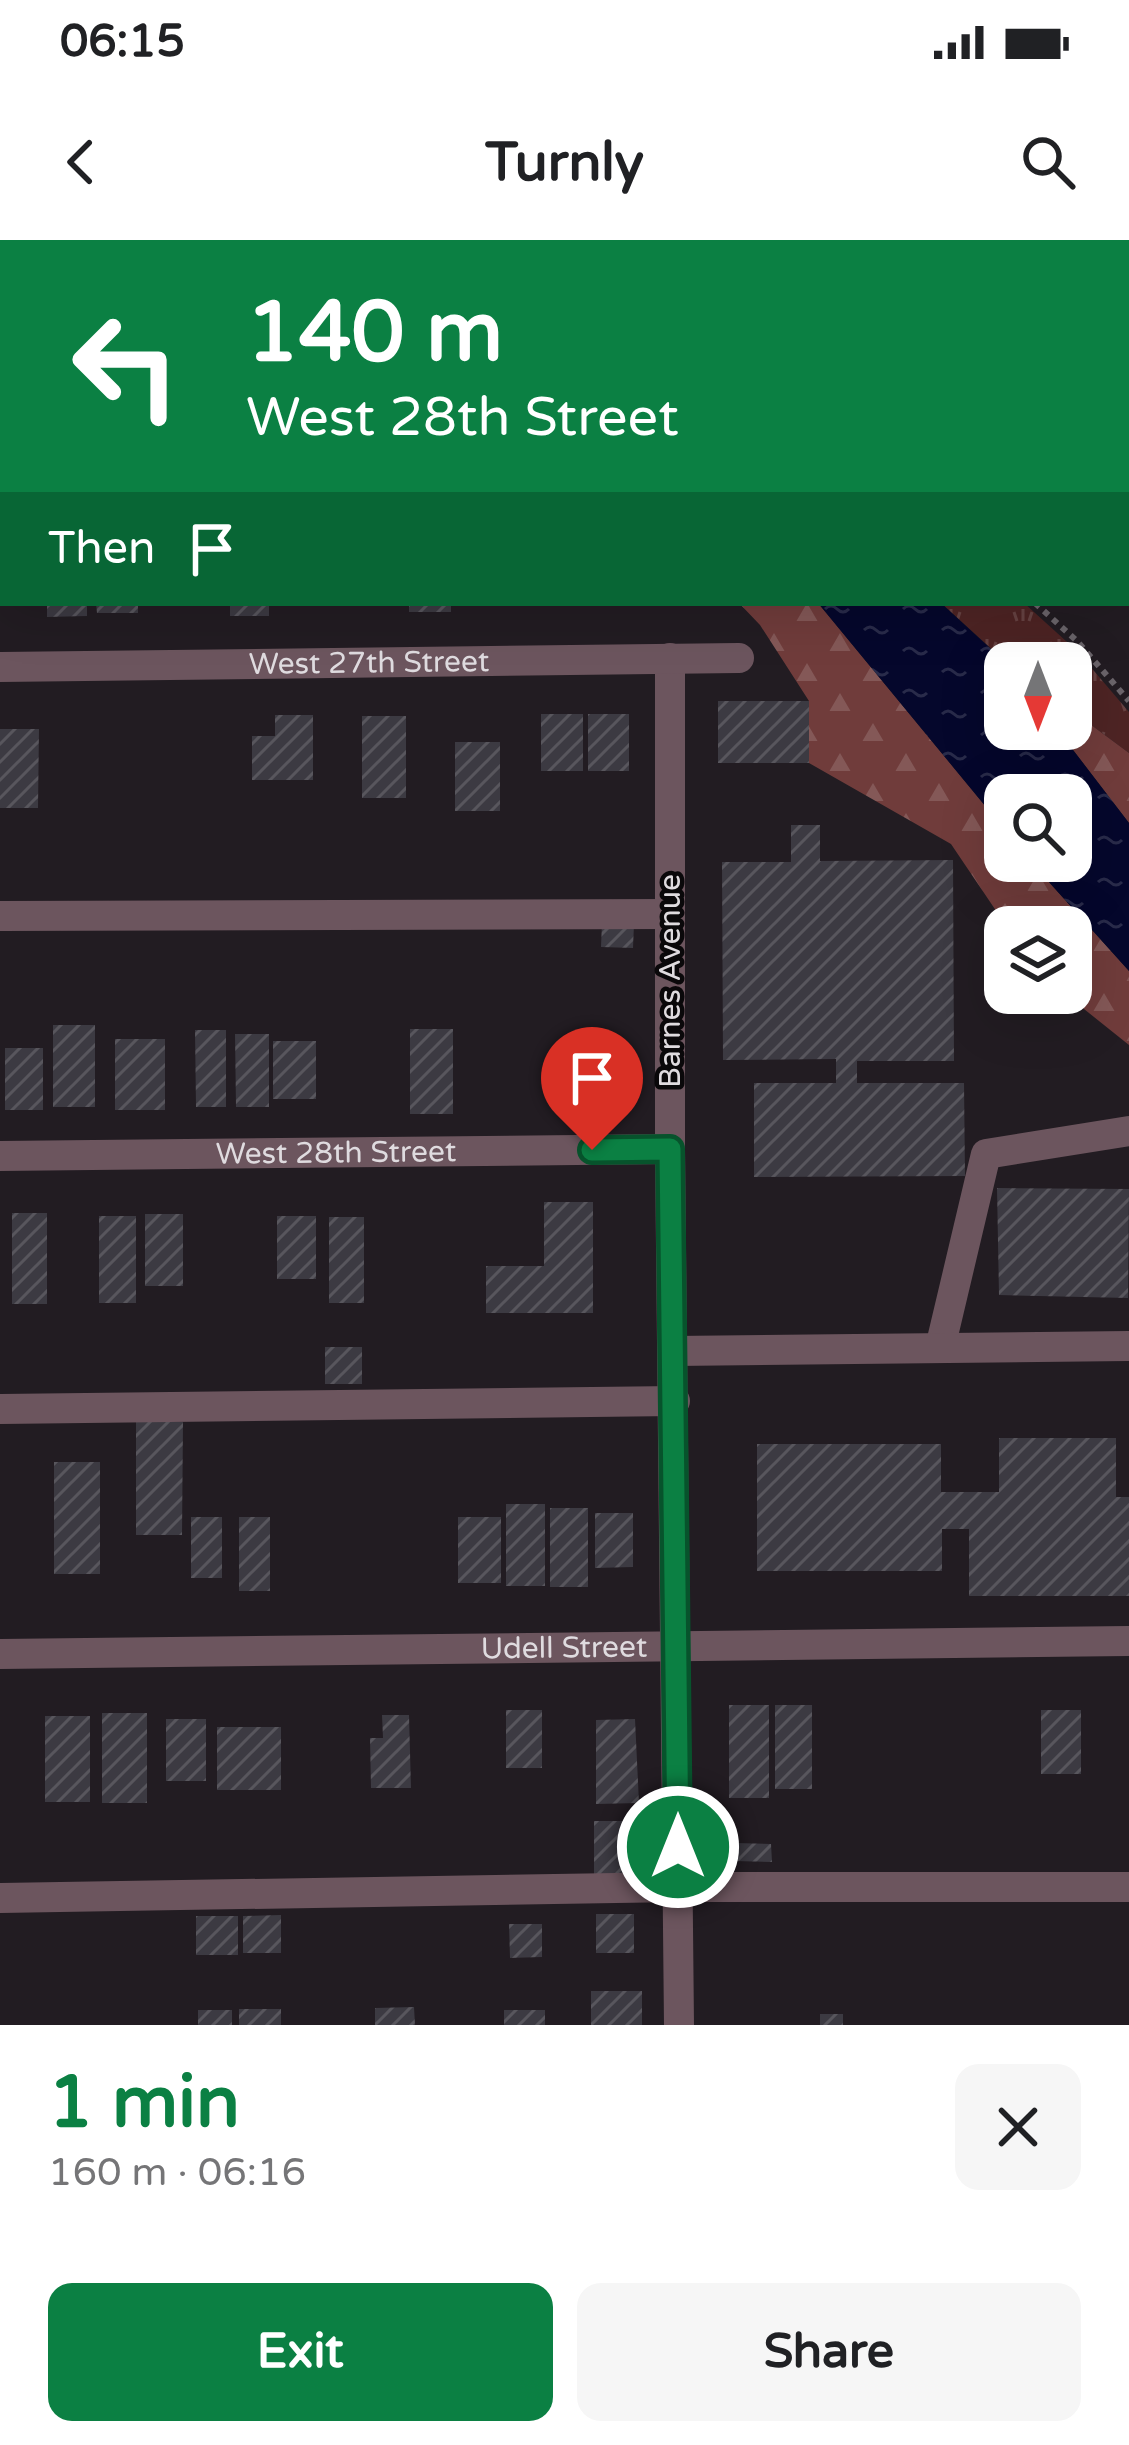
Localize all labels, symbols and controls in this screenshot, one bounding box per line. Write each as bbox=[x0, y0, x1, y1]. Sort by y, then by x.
text: 06:15 bbox=[60, 15, 185, 69]
icon: back bbox=[48, 129, 114, 195]
icon: search bbox=[1015, 129, 1081, 195]
text: Turnly bbox=[485, 130, 644, 195]
text: 140 m bbox=[246, 283, 503, 384]
icon: left bbox=[48, 288, 204, 444]
text: West 28th Street bbox=[246, 385, 679, 450]
icon: arrive bbox=[179, 516, 245, 582]
text: Then bbox=[48, 522, 155, 576]
north arrow bbox=[984, 642, 1092, 750]
map controls bbox=[984, 642, 1092, 1014]
street label: West 27th Street bbox=[248, 643, 489, 683]
button: search bbox=[984, 774, 1092, 882]
street label: Barnes Avenue bbox=[652, 874, 689, 1088]
button: layers bbox=[984, 906, 1092, 1014]
pin bbox=[541, 1027, 643, 1150]
icon: arrive bbox=[559, 1045, 625, 1111]
street label: West 28th Street bbox=[216, 1133, 456, 1173]
street label: Udell Street bbox=[480, 1629, 648, 1667]
position arrow bbox=[615, 1784, 741, 1910]
text: 1 min bbox=[48, 2060, 240, 2147]
button: close bbox=[955, 2064, 1081, 2190]
text: 160 m · 06:16 bbox=[48, 2149, 306, 2196]
button: Exit bbox=[48, 2283, 553, 2421]
button: Share bbox=[577, 2283, 1081, 2421]

